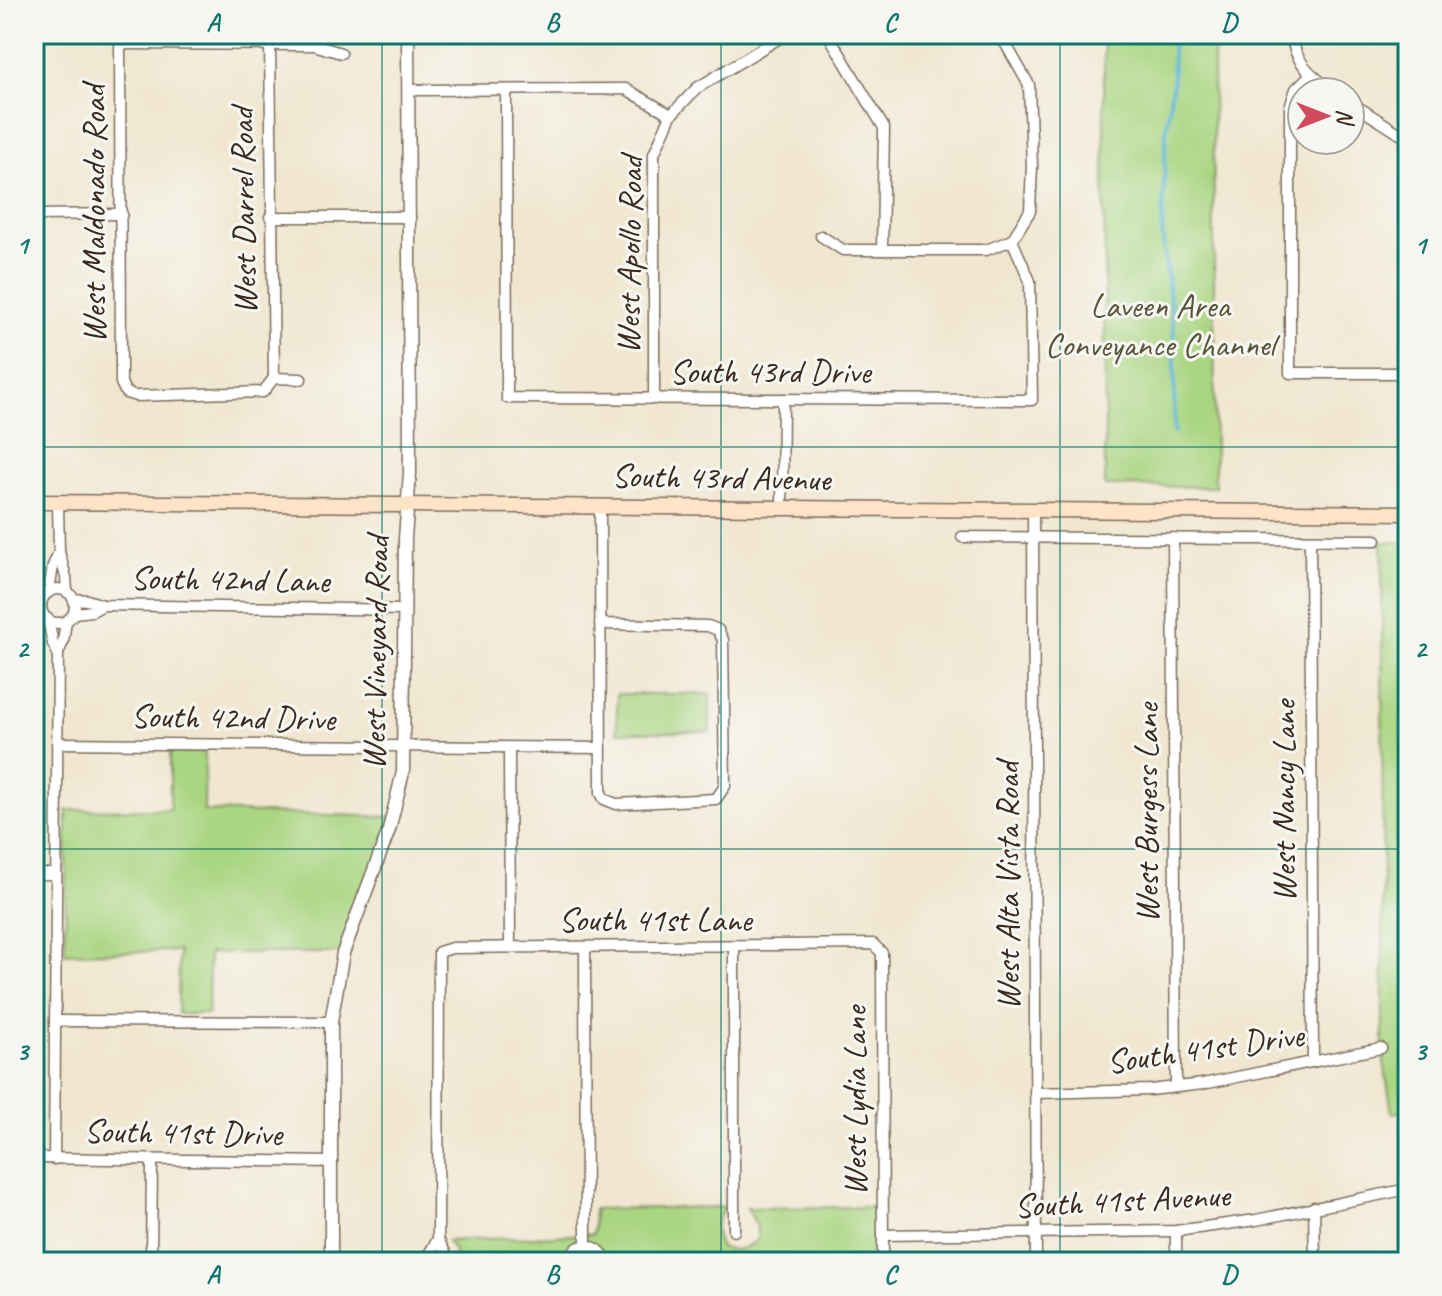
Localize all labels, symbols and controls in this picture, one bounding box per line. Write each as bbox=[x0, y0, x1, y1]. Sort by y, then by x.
text: A bbox=[206, 6, 221, 39]
text: B bbox=[545, 6, 561, 39]
text: C bbox=[884, 6, 900, 39]
text: D bbox=[1221, 6, 1239, 39]
north arrow bbox=[1286, 76, 1366, 156]
street label: West Maldonado Road bbox=[72, 80, 115, 343]
street label: West Darrel Road bbox=[220, 103, 266, 315]
text: N bbox=[1331, 109, 1359, 126]
street label: West Apollo Road bbox=[606, 151, 652, 354]
text: 1 bbox=[16, 229, 31, 262]
text: 1 bbox=[1414, 229, 1429, 262]
park label: Laveen Area Conveyance Channel bbox=[1045, 284, 1281, 366]
street label: South 43rd Drive bbox=[669, 350, 872, 393]
street label: South 43rd Avenue bbox=[611, 454, 833, 500]
street label: West Vineyard Road bbox=[351, 531, 399, 770]
street label: South 42nd Lane bbox=[130, 556, 332, 602]
text: 2 bbox=[16, 632, 30, 665]
text: 2 bbox=[1414, 632, 1428, 665]
street label: South 42nd Drive bbox=[131, 694, 337, 740]
street label: West Nancy Lane bbox=[1262, 697, 1305, 902]
street label: West Burgess Lane bbox=[1125, 701, 1168, 923]
street label: West Alta Vista Road bbox=[986, 757, 1029, 1010]
street label: South 41st Lane bbox=[558, 898, 753, 941]
street label: West Lydia Lane bbox=[833, 1003, 876, 1196]
street label: South 41st Drive bbox=[1104, 1013, 1308, 1083]
text: 3 bbox=[16, 1035, 30, 1068]
text: 3 bbox=[1414, 1035, 1428, 1068]
street label: South 41st Drive bbox=[84, 1109, 284, 1155]
street label: South 41st Avenue bbox=[1013, 1173, 1233, 1227]
text: A bbox=[206, 1258, 221, 1291]
text: B bbox=[545, 1258, 561, 1291]
text: C bbox=[884, 1258, 900, 1291]
text: D bbox=[1221, 1258, 1239, 1291]

